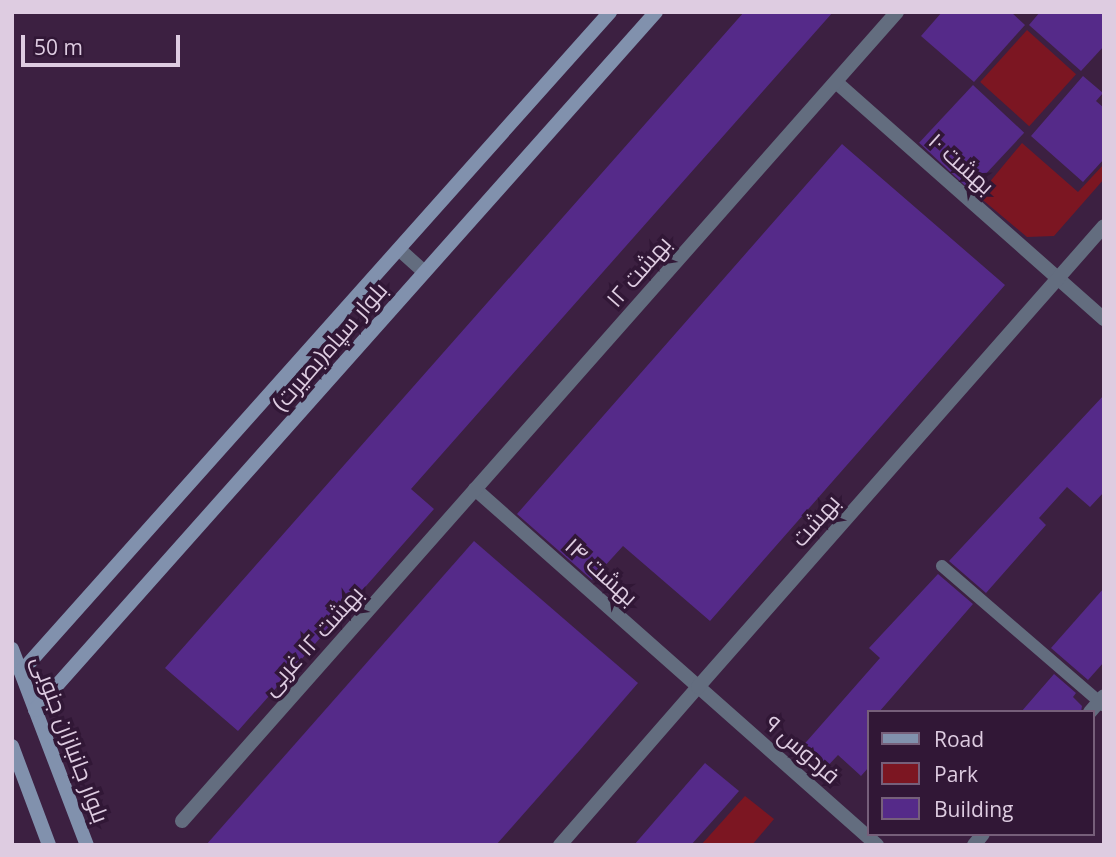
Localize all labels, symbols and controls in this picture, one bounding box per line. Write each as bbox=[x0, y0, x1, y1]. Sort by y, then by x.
scale bar bbox=[24, 21, 184, 65]
text: 50 m bbox=[34, 33, 83, 61]
street label: بهشت ۱۰ bbox=[924, 126, 1000, 200]
street label: بهشت ۱۲ bbox=[600, 230, 676, 312]
street label: بلوار سپاه(بصیرت) bbox=[265, 276, 393, 416]
street label: بهشت bbox=[785, 488, 845, 552]
street label: بهشت ۱۴ bbox=[560, 531, 644, 611]
street label: بهشت ۱۲ غربی bbox=[256, 579, 368, 701]
street label: بلوار جانبازان جنوبی bbox=[26, 652, 116, 826]
street label: فردوس ۹ bbox=[760, 709, 846, 789]
legend bbox=[867, 710, 1095, 836]
text: Road bbox=[934, 725, 984, 753]
text: Park bbox=[934, 760, 978, 788]
text: Building bbox=[934, 795, 1013, 823]

